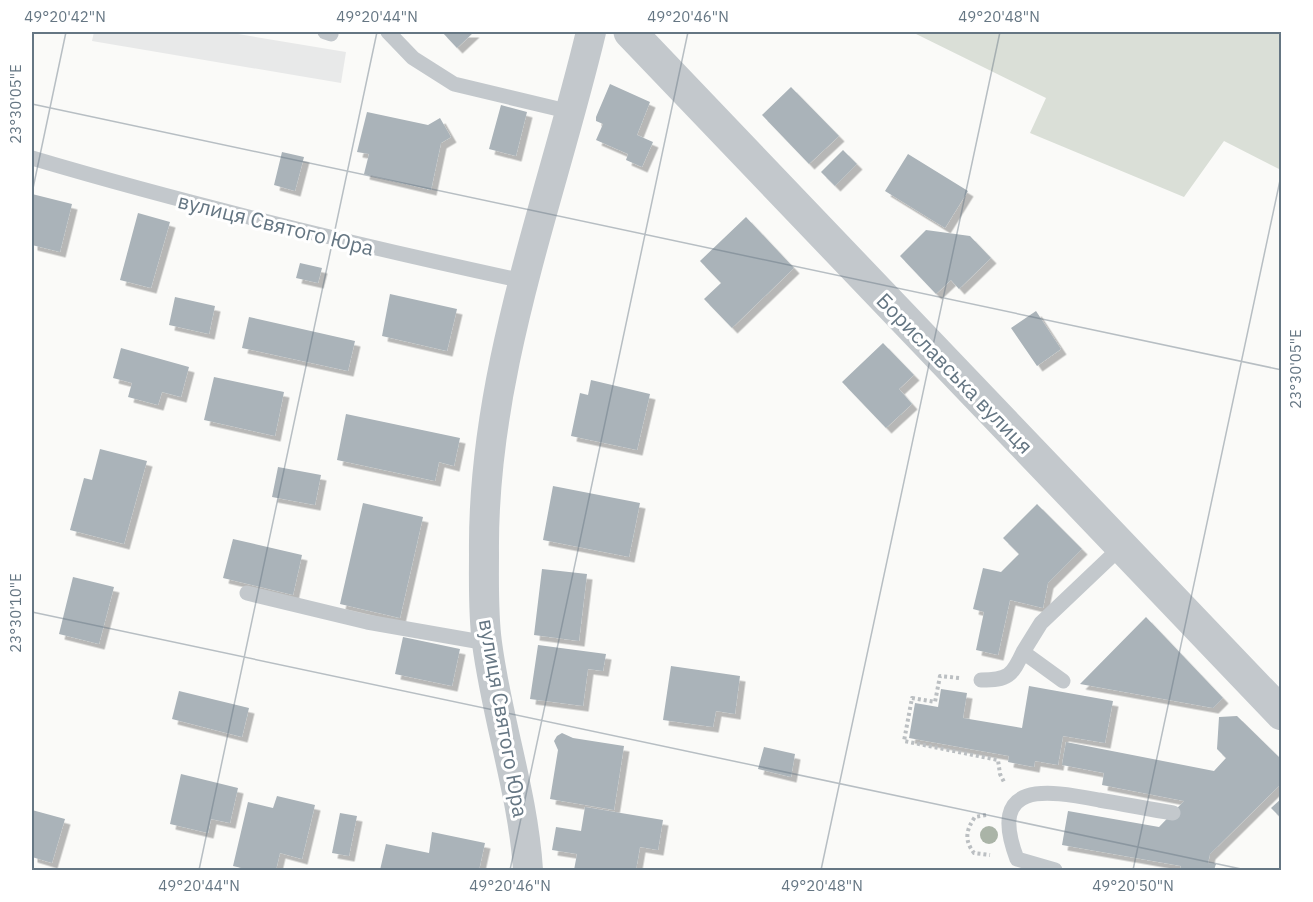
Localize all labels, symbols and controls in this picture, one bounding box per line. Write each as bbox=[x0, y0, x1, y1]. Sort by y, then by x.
text: 49°20'42"N bbox=[24, 7, 106, 26]
text: 49°20'44"N bbox=[336, 7, 418, 26]
text: 49°20'46"N bbox=[647, 7, 729, 26]
text: 49°20'48"N bbox=[958, 7, 1040, 26]
text: 23°30'05"E bbox=[6, 64, 25, 144]
street label: вулиця Святого Юра bbox=[175, 186, 377, 262]
street label: Бориславська вулиця bbox=[871, 286, 1039, 460]
text: 23°30'05"E bbox=[1286, 329, 1305, 409]
text: 23°30'10"E bbox=[6, 573, 25, 653]
street label: вулиця Святого Юра bbox=[473, 617, 535, 819]
text: 49°20'44"N bbox=[158, 876, 240, 895]
text: 49°20'46"N bbox=[469, 876, 551, 895]
text: 49°20'48"N bbox=[781, 876, 863, 895]
text: 49°20'50"N bbox=[1092, 876, 1174, 895]

